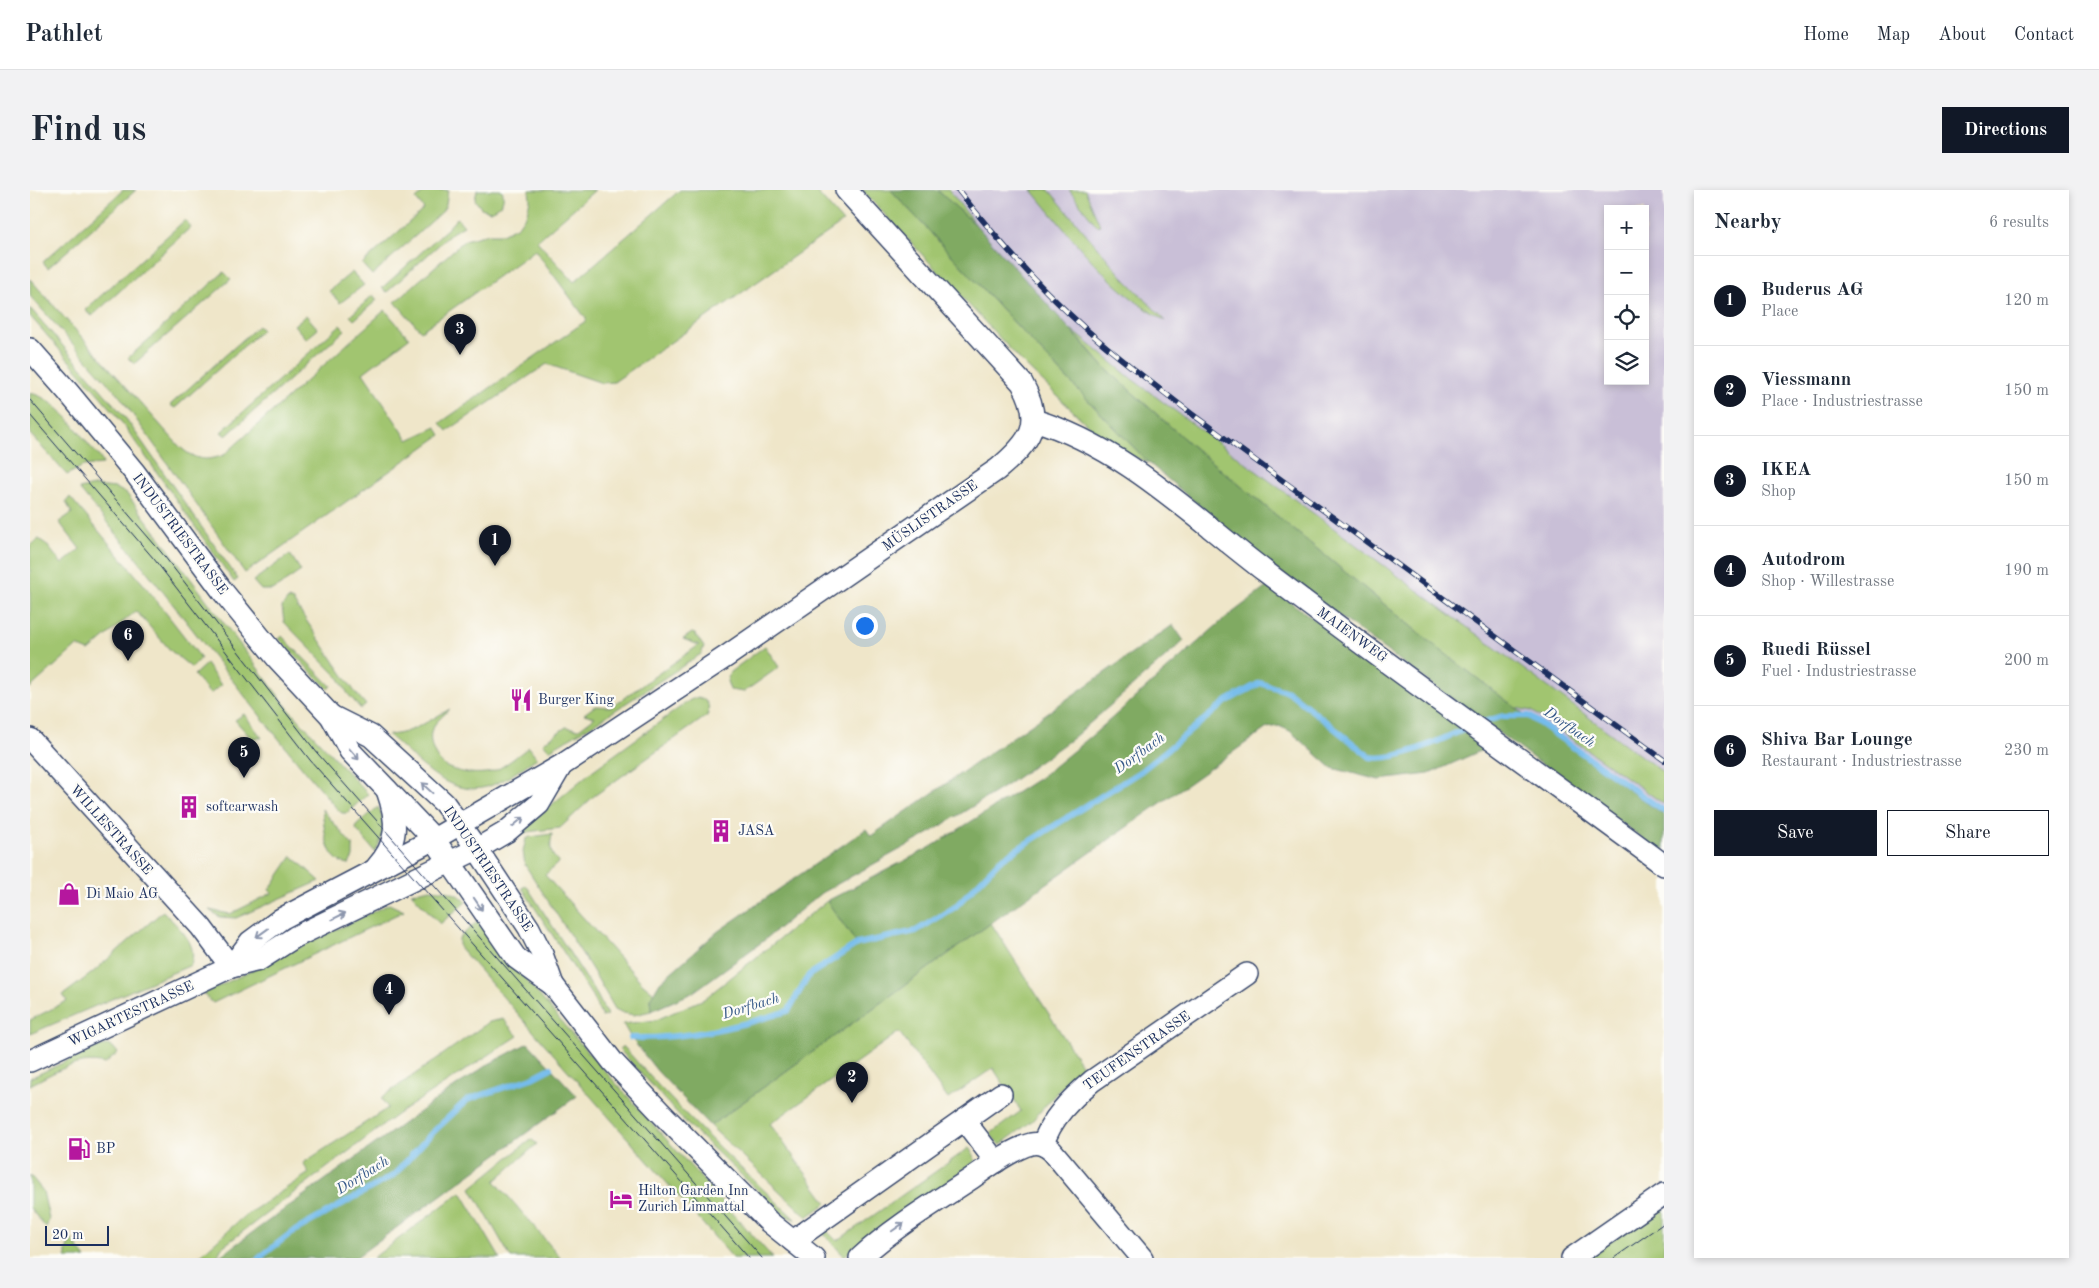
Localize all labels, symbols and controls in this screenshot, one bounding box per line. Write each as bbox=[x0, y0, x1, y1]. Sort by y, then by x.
text: Pathlet bbox=[25, 23, 103, 47]
text: Home bbox=[1803, 26, 1849, 44]
text: Map bbox=[1877, 26, 1910, 44]
text: About bbox=[1938, 26, 1986, 44]
text: Contact bbox=[2014, 26, 2074, 44]
button: Directions bbox=[1942, 107, 2069, 153]
text: Find us bbox=[30, 113, 146, 148]
map controls bbox=[1604, 205, 1649, 385]
button: + bbox=[1604, 205, 1649, 250]
text: Nearby bbox=[1714, 212, 1782, 233]
text: 6 results bbox=[1989, 215, 2049, 231]
button: − bbox=[1604, 250, 1649, 295]
text: Buderus AG bbox=[1761, 281, 1863, 300]
text: 1 bbox=[1725, 293, 1735, 309]
text: 120 m bbox=[2004, 293, 2049, 309]
button: locate bbox=[1604, 295, 1649, 340]
text: Place bbox=[1761, 304, 1798, 320]
pin: 3 bbox=[444, 314, 476, 355]
button: layers bbox=[1604, 340, 1649, 385]
text: Viessmann bbox=[1761, 371, 1851, 390]
text: 2 bbox=[1725, 383, 1735, 399]
text: 150 m bbox=[2004, 383, 2049, 399]
text: Place · Industriestrasse bbox=[1761, 394, 1923, 410]
text: IKEA bbox=[1761, 461, 1811, 480]
street label: INDUSTRIESTRASSE bbox=[130, 471, 230, 597]
text: 3 bbox=[1725, 473, 1735, 489]
text: 150 m bbox=[2004, 473, 2049, 489]
street label: MÜSLISTRASSE bbox=[878, 475, 980, 554]
text: Shop bbox=[1761, 484, 1796, 500]
pin: 1 bbox=[479, 525, 511, 566]
text: Autodrom bbox=[1761, 551, 1846, 570]
text: 4 bbox=[1725, 563, 1735, 579]
text: 190 m bbox=[2004, 563, 2049, 579]
text: Shop · Willestrasse bbox=[1761, 574, 1894, 590]
street label: MAIENWEG bbox=[1314, 605, 1390, 665]
your location bbox=[852, 613, 878, 639]
pin: 6 bbox=[112, 620, 144, 661]
text: Ruedi Rüssel bbox=[1761, 641, 1871, 660]
text: 5 bbox=[1725, 653, 1735, 669]
text: 200 m bbox=[2004, 653, 2049, 669]
text: Fuel · Industriestrasse bbox=[1761, 664, 1916, 680]
restaurant icon: Burger King bbox=[508, 687, 534, 713]
place label: Burger King bbox=[538, 693, 614, 707]
water label: Dorfbach bbox=[1540, 704, 1598, 751]
water label: Dorfbach bbox=[1111, 730, 1168, 778]
text: Shiva Bar Lounge bbox=[1761, 731, 1913, 750]
pin: 5 bbox=[228, 737, 260, 778]
text: 6 bbox=[1725, 743, 1735, 759]
text: 230 m bbox=[2004, 743, 2049, 759]
one-way arrow bbox=[349, 748, 360, 761]
text: Restaurant · Industriestrasse bbox=[1761, 754, 1962, 770]
street label: WILLESTRASSE bbox=[67, 782, 155, 878]
one-way arrow bbox=[420, 782, 433, 794]
building icon: softcarwash bbox=[176, 794, 202, 820]
place label: softcarwash bbox=[206, 800, 279, 814]
street label: INDUSTRIESTRASSE bbox=[441, 804, 535, 934]
button: Save bbox=[1714, 810, 1877, 856]
button: Share bbox=[1887, 810, 2049, 856]
one-way arrow bbox=[511, 817, 524, 828]
building icon: JASA bbox=[708, 818, 734, 844]
place label: JASA bbox=[738, 824, 775, 838]
shop icon: Di Maio AG bbox=[56, 881, 82, 907]
place label: Di Maio AG bbox=[86, 887, 158, 901]
one-way arrow bbox=[473, 896, 483, 910]
one-way arrow bbox=[331, 911, 346, 920]
one-way arrow bbox=[255, 928, 269, 938]
pin: 4 bbox=[373, 974, 405, 1015]
street label: WIGARTESTRASSE bbox=[66, 979, 196, 1049]
water label: Dorfbach bbox=[720, 991, 782, 1023]
street label: TEUFENSTRASSE bbox=[1081, 1009, 1193, 1093]
pin: 2 bbox=[836, 1062, 868, 1103]
fuel station icon: BP bbox=[66, 1136, 92, 1162]
place label: BP bbox=[96, 1142, 115, 1156]
water label: Dorfbach bbox=[333, 1154, 392, 1198]
place label: Hilton Garden Inn Zurich Limmattal bbox=[638, 1184, 749, 1214]
hotel icon: Hilton Garden Inn Zurich Limmattal bbox=[608, 1186, 634, 1212]
one-way arrow bbox=[891, 1222, 905, 1232]
scale bar bbox=[45, 1223, 109, 1246]
text: 20 m bbox=[52, 1228, 83, 1242]

